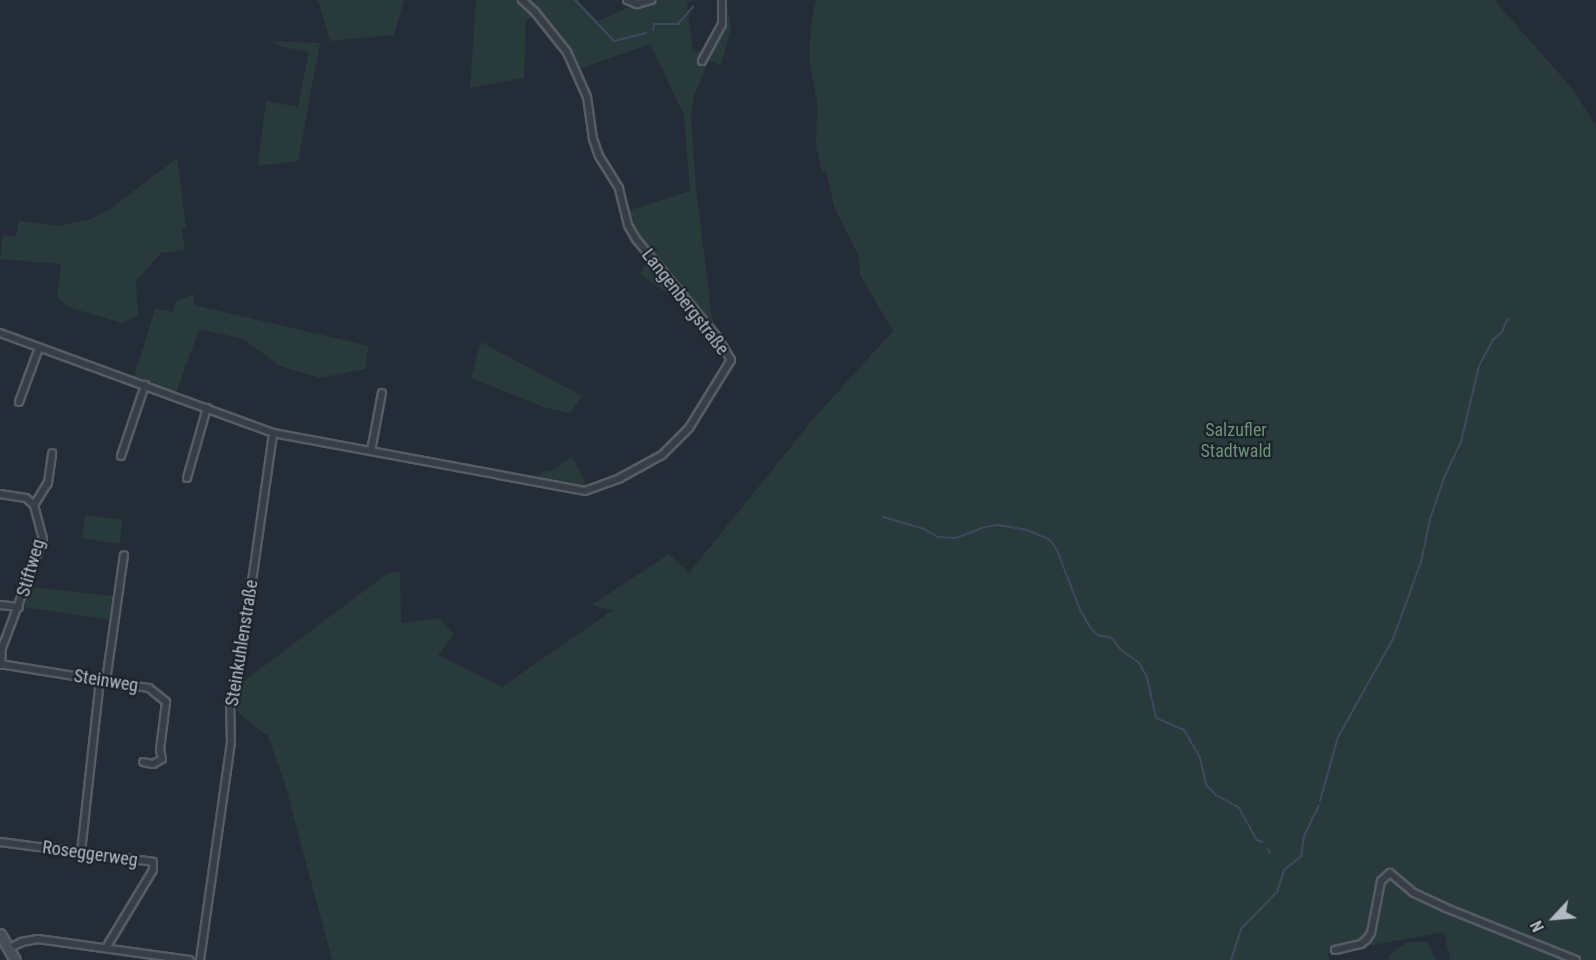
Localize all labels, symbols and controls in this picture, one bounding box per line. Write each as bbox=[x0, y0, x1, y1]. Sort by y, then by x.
street label: Langenbergstraße bbox=[637, 245, 733, 359]
park label: Salzufler Stadtwald bbox=[1201, 420, 1271, 462]
street label: Stiftweg bbox=[13, 537, 49, 599]
street label: Steinkuhlenstraße bbox=[221, 578, 263, 708]
street label: Steinweg bbox=[72, 665, 140, 697]
street label: Roseggerweg bbox=[41, 837, 139, 871]
north arrow bbox=[1524, 888, 1584, 948]
text: N bbox=[1527, 918, 1548, 935]

